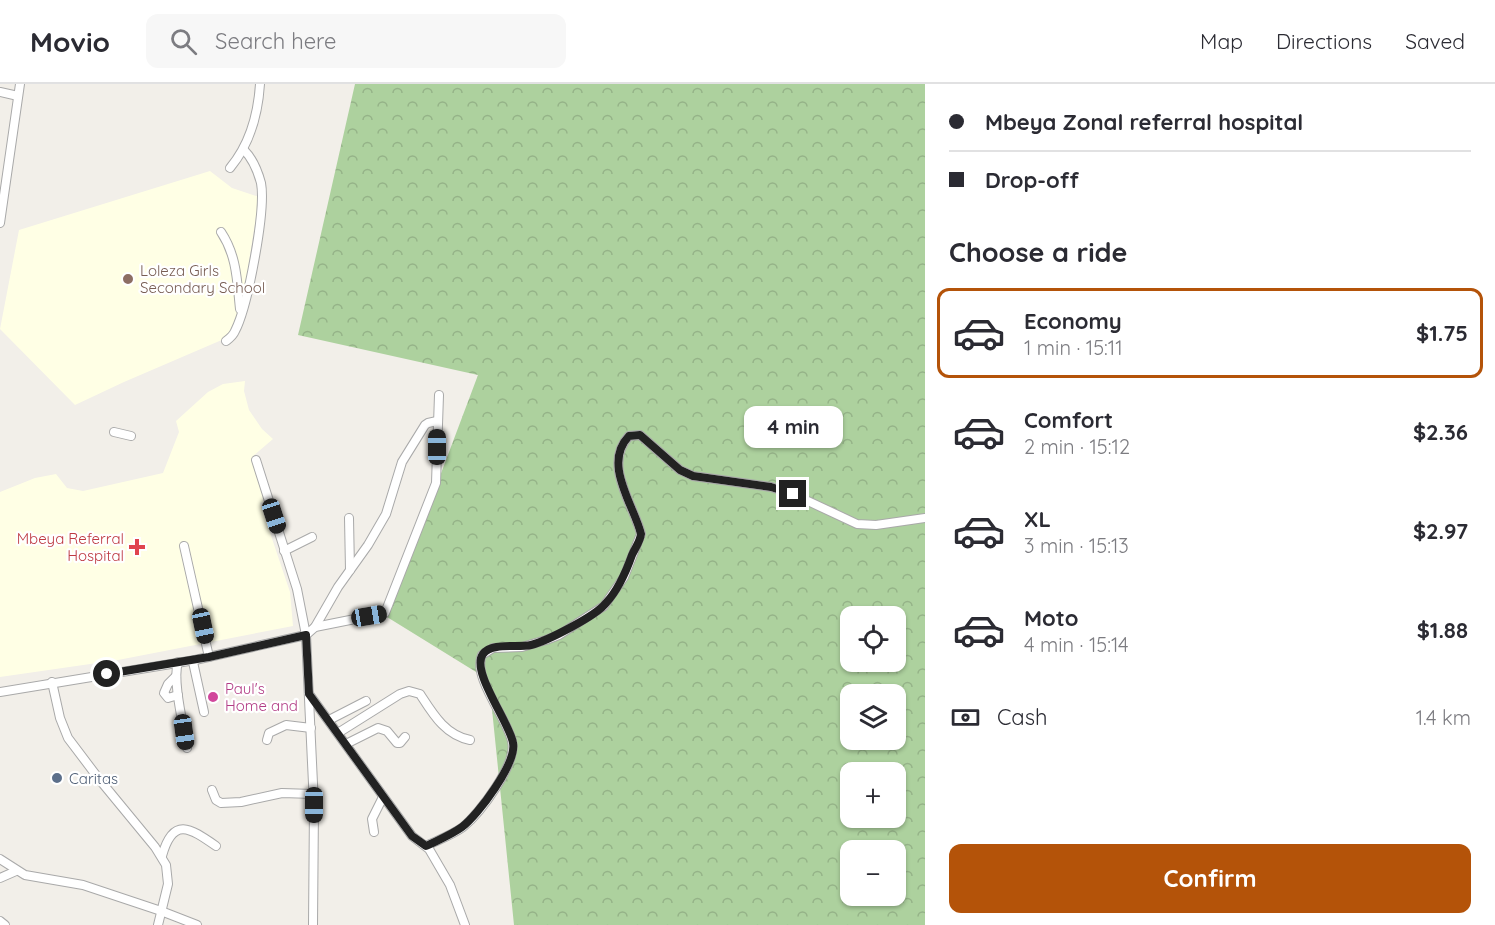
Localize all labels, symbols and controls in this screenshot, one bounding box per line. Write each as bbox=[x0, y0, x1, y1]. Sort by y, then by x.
search box bbox=[146, 14, 566, 68]
text: Movio bbox=[30, 24, 110, 59]
icon: search bbox=[167, 25, 200, 58]
text: Search here bbox=[215, 27, 337, 55]
text: Map bbox=[1200, 28, 1243, 54]
text: Directions bbox=[1276, 28, 1372, 54]
text: Saved bbox=[1405, 28, 1465, 54]
text: Mbeya Zonal referral hospital bbox=[985, 108, 1303, 136]
text: Drop-off bbox=[985, 166, 1079, 194]
text: Choose a ride bbox=[949, 235, 1127, 269]
place label: Loleza Girls Secondary School bbox=[140, 261, 265, 297]
marker: Loleza Girls Secondary School bbox=[121, 272, 135, 286]
icon: car bbox=[952, 306, 1006, 360]
text: Economy bbox=[1024, 307, 1122, 335]
text: $1.75 bbox=[1416, 319, 1468, 347]
text: 1 min · 15:11 bbox=[1024, 335, 1123, 360]
icon: car bbox=[952, 405, 1006, 459]
text: Comfort bbox=[1024, 406, 1113, 434]
callout: 4 min bbox=[744, 407, 842, 449]
text: 4 min bbox=[767, 414, 820, 439]
text: $2.36 bbox=[1413, 418, 1468, 446]
car bbox=[428, 429, 446, 465]
text: 2 min · 15:12 bbox=[1024, 434, 1130, 459]
route end bbox=[779, 480, 806, 507]
car bbox=[260, 496, 288, 536]
icon: car bbox=[952, 504, 1006, 558]
text: XL bbox=[1024, 505, 1051, 533]
text: $2.97 bbox=[1413, 517, 1468, 545]
place label: Mbeya Referral Hospital bbox=[17, 529, 124, 565]
text: 3 min · 15:13 bbox=[1024, 533, 1129, 558]
marker: Mbeya Referral Hospital bbox=[128, 538, 146, 556]
icon: car bbox=[952, 603, 1006, 657]
car bbox=[350, 604, 388, 628]
text: Moto bbox=[1024, 604, 1078, 632]
map controls bbox=[840, 606, 906, 906]
button: locate bbox=[840, 606, 906, 672]
car bbox=[190, 607, 216, 645]
text: $1.88 bbox=[1417, 616, 1468, 644]
text: 4 min · 15:14 bbox=[1024, 632, 1129, 657]
route start bbox=[93, 660, 120, 687]
place label: Paul's Home and bbox=[225, 679, 298, 715]
button: layers bbox=[840, 684, 906, 750]
marker: Paul's Home and bbox=[206, 690, 220, 704]
icon: cash bbox=[949, 701, 982, 734]
text: Cash bbox=[997, 703, 1048, 731]
text: 1.4 km bbox=[1416, 705, 1471, 730]
car bbox=[173, 713, 195, 751]
button: + bbox=[840, 762, 906, 828]
place label: Caritas bbox=[69, 769, 118, 788]
marker: Caritas bbox=[50, 771, 64, 785]
car bbox=[305, 787, 323, 823]
button: − bbox=[840, 840, 906, 906]
button: Confirm bbox=[949, 844, 1471, 913]

